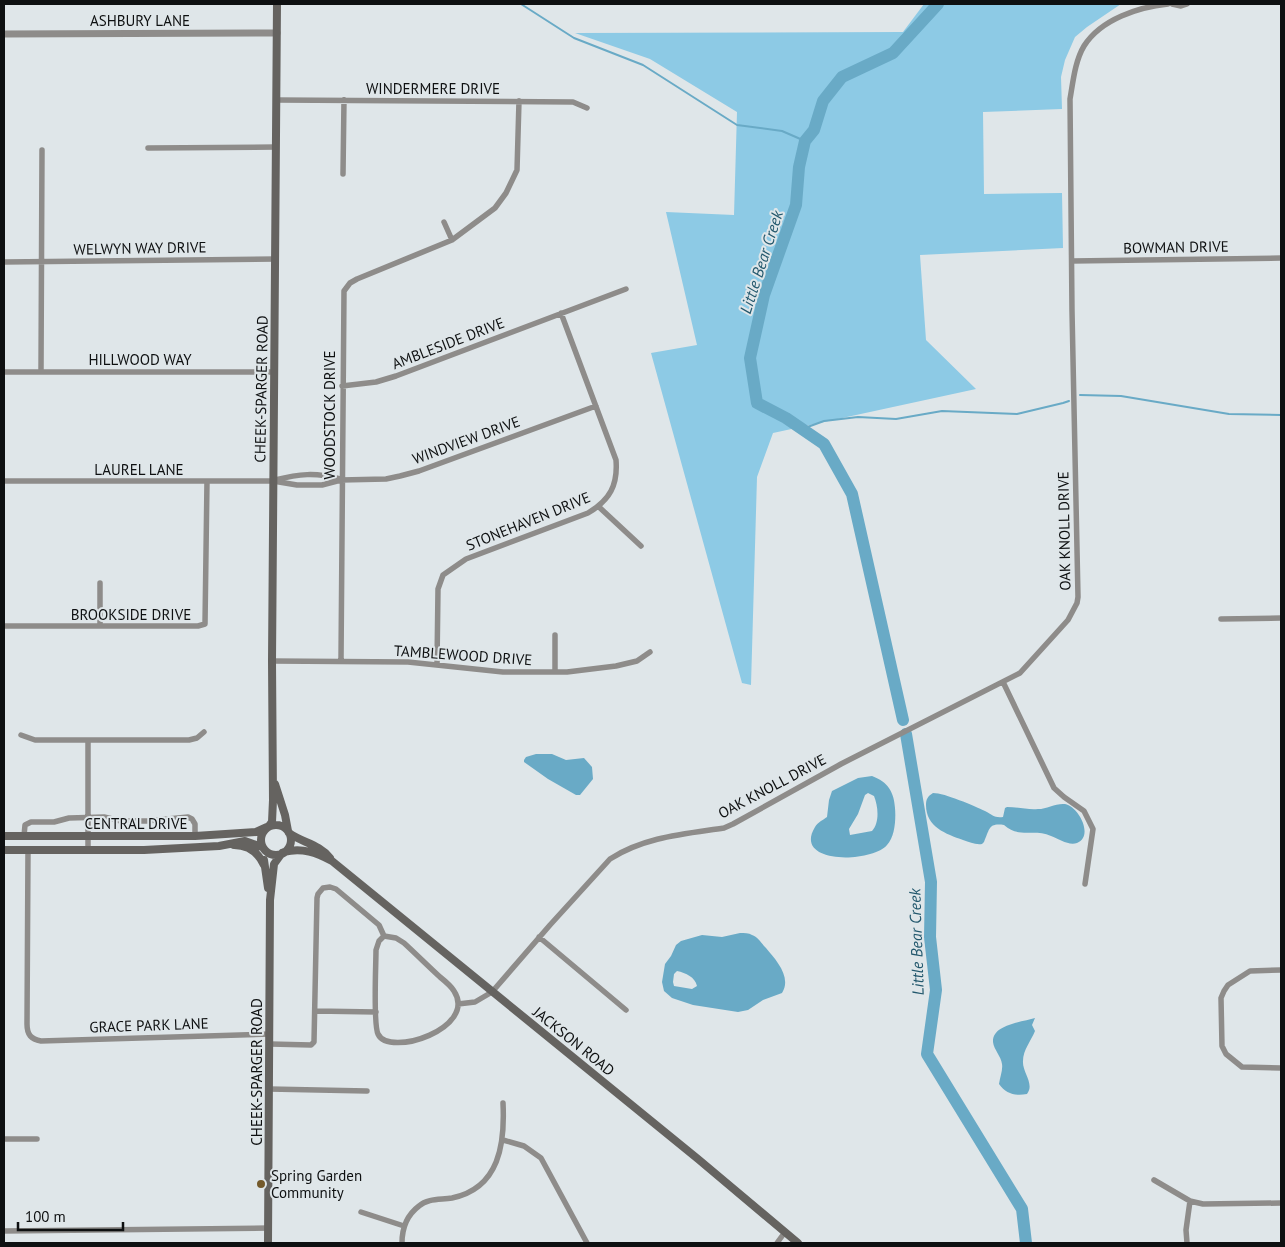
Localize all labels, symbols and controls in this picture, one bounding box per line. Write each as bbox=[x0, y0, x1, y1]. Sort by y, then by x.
street label: ASHBURY LANE bbox=[90, 11, 190, 30]
street label: WINDERMERE DRIVE bbox=[366, 79, 500, 98]
water label: Little Bear Creek bbox=[735, 207, 787, 316]
street label: WELWYN WAY DRIVE bbox=[73, 237, 207, 259]
street label: BOWMAN DRIVE bbox=[1123, 237, 1229, 257]
street label: AMBLESIDE DRIVE bbox=[389, 313, 507, 373]
street label: CHEEK-SPARGER ROAD bbox=[250, 315, 272, 463]
street label: HILLWOOD WAY bbox=[88, 350, 192, 369]
street label: WOODSTOCK DRIVE bbox=[320, 350, 339, 480]
street label: WINDVIEW DRIVE bbox=[410, 412, 522, 468]
street label: LAUREL LANE bbox=[94, 460, 184, 479]
street label: OAK KNOLL DRIVE bbox=[1053, 471, 1075, 591]
street label: STONEHAVEN DRIVE bbox=[463, 487, 593, 555]
street label: BROOKSIDE DRIVE bbox=[71, 605, 191, 624]
street label: TAMBLEWOOD DRIVE bbox=[393, 641, 533, 669]
street label: OAK KNOLL DRIVE bbox=[715, 750, 829, 822]
street label: CENTRAL DRIVE bbox=[84, 814, 188, 833]
water label: Little Bear Creek bbox=[904, 887, 928, 996]
street label: CHEEK-SPARGER ROAD bbox=[247, 998, 266, 1146]
street label: JACKSON ROAD bbox=[529, 1002, 619, 1080]
street label: GRACE PARK LANE bbox=[89, 1013, 209, 1037]
place label: Spring Garden Community bbox=[271, 1166, 362, 1202]
marker: Spring Garden Community bbox=[255, 1178, 267, 1190]
scale bar bbox=[18, 1200, 122, 1232]
text: 100 m bbox=[25, 1207, 66, 1226]

